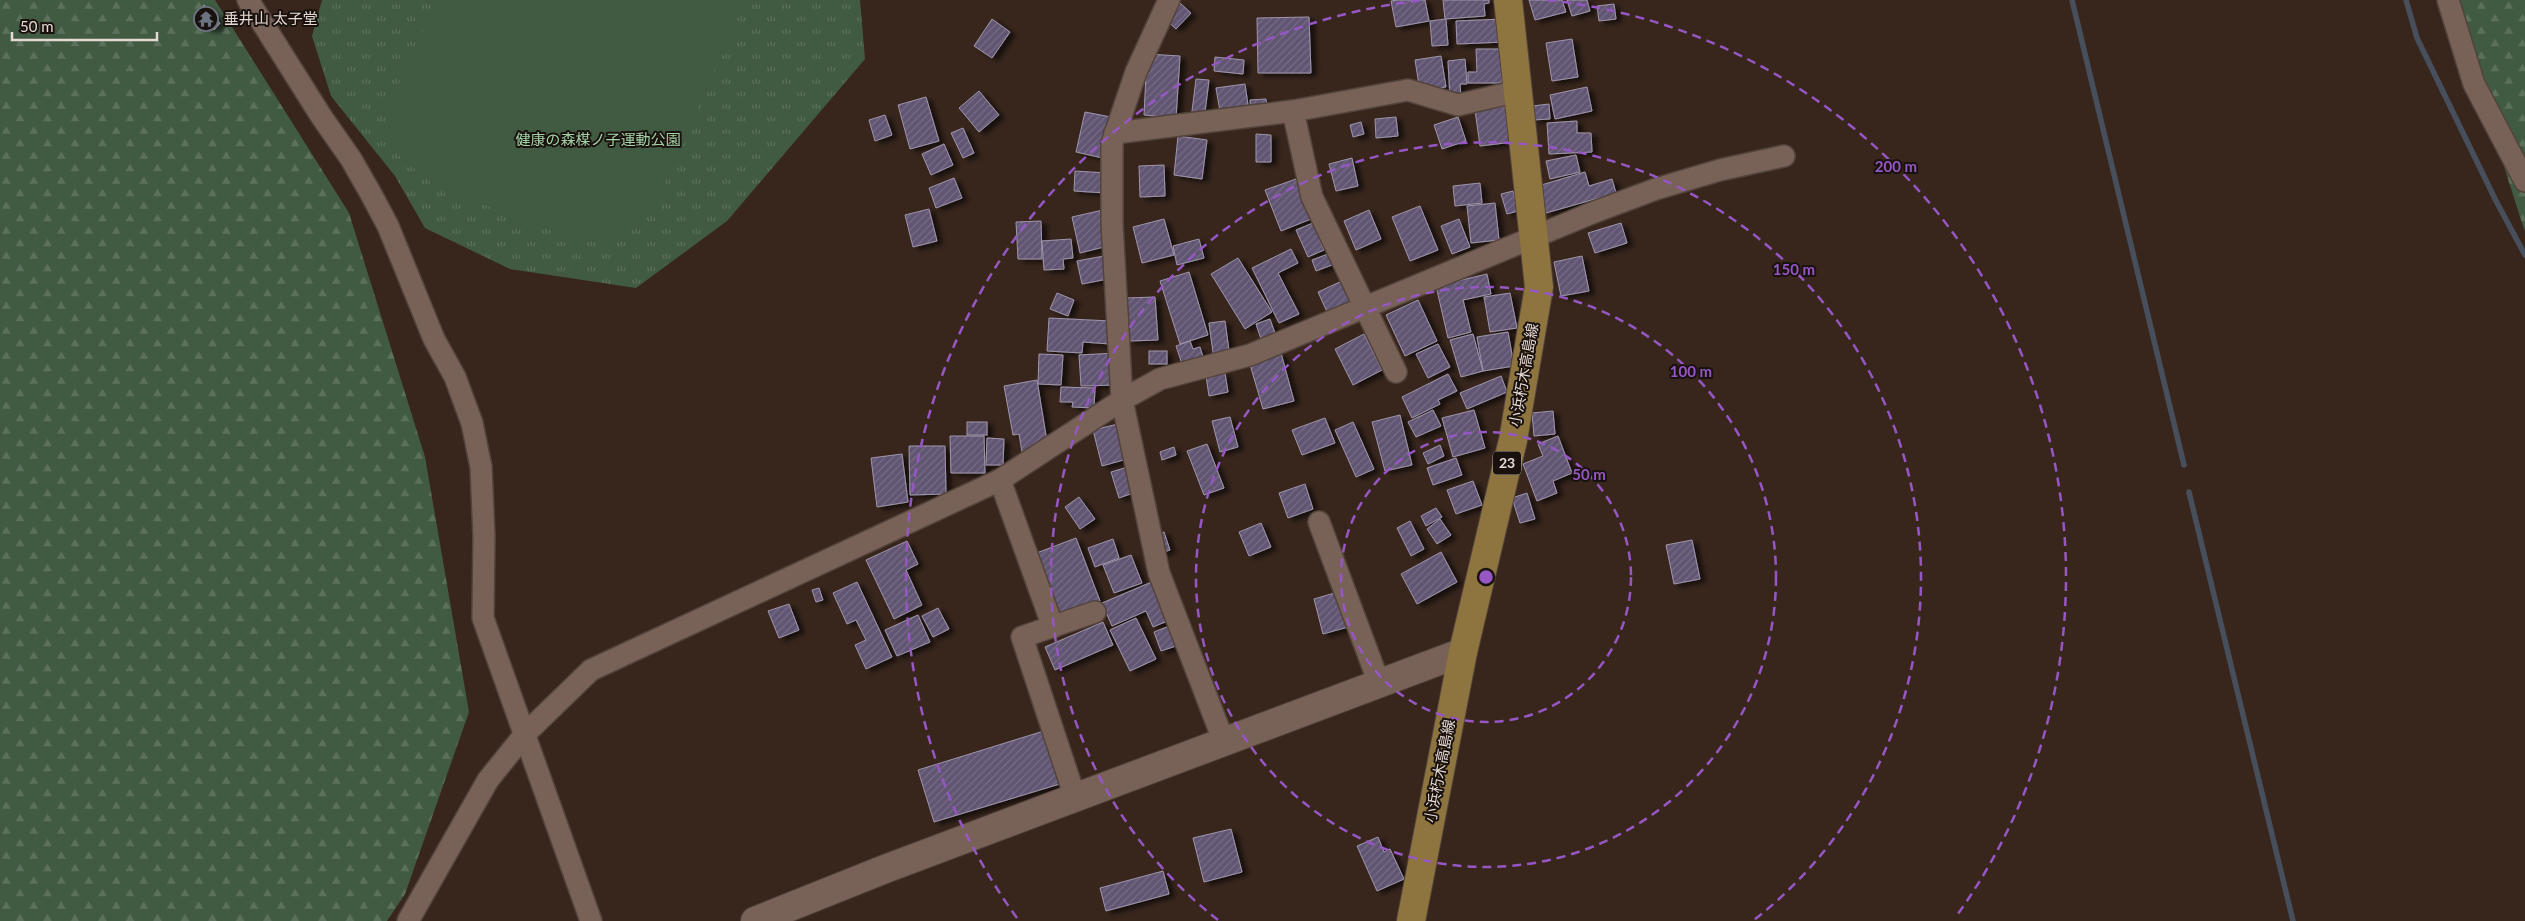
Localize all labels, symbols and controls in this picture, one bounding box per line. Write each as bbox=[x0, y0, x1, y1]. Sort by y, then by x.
temple icon: 垂井山 太子堂 bbox=[193, 6, 219, 32]
place label: 垂井山 太子堂 bbox=[224, 9, 318, 27]
scale bar bbox=[12, 10, 158, 42]
text: 50 m bbox=[20, 17, 54, 35]
park label: 健康の森楳ノ子運動公園 bbox=[515, 130, 681, 148]
text: 200 m bbox=[1875, 157, 1917, 175]
text: 150 m bbox=[1773, 260, 1815, 278]
street label: 小浜朽木高島線 bbox=[1505, 322, 1541, 428]
text: 100 m bbox=[1670, 362, 1712, 380]
road number: 23 bbox=[1493, 452, 1521, 474]
text: 50 m bbox=[1572, 465, 1606, 483]
centre of rings bbox=[1477, 568, 1495, 586]
street label: 小浜朽木高島線 bbox=[1420, 718, 1458, 824]

